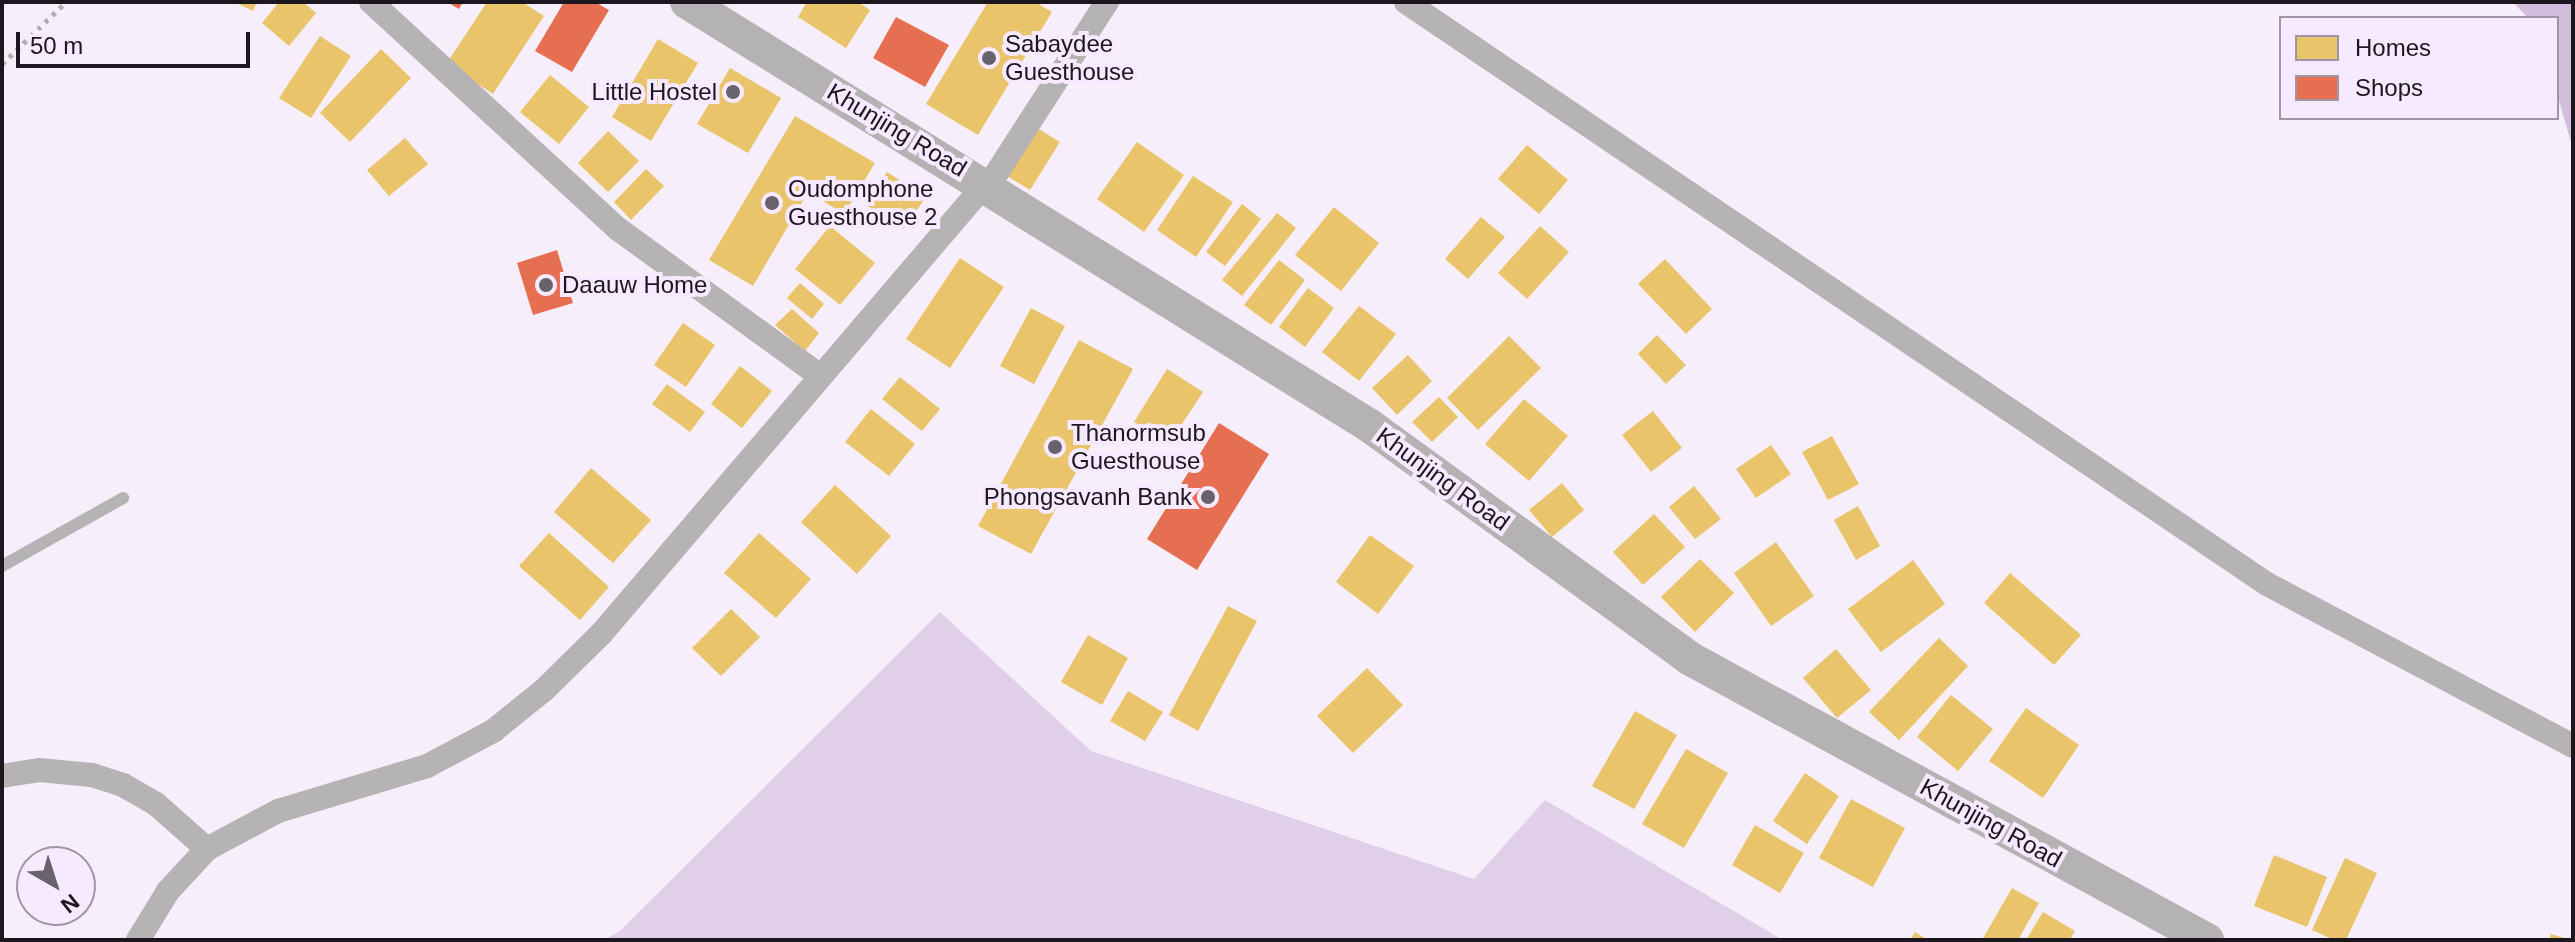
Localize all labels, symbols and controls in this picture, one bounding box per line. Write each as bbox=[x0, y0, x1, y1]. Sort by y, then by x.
scale bar bbox=[20, 16, 254, 66]
legend bbox=[2279, 16, 2559, 120]
place label: Sabaydee Guesthouse bbox=[1005, 30, 1134, 86]
text: 50 m bbox=[30, 32, 83, 59]
text: Homes bbox=[2355, 34, 2431, 61]
marker: Sabaydee Guesthouse bbox=[980, 49, 998, 67]
text: Shops bbox=[2355, 74, 2423, 101]
street label: Khunjing Road bbox=[822, 77, 972, 183]
place label: Little Hostel bbox=[592, 78, 717, 106]
marker: Little Hostel bbox=[724, 83, 742, 101]
place label: Oudomphone Guesthouse 2 bbox=[788, 175, 937, 231]
marker: Oudomphone Guesthouse 2 bbox=[763, 194, 781, 212]
place label: Daauw Home bbox=[562, 271, 707, 299]
marker: Daauw Home bbox=[537, 276, 555, 294]
place label: Thanormsub Guesthouse bbox=[1071, 419, 1206, 475]
street label: Khunjing Road bbox=[1371, 421, 1515, 537]
marker: Thanormsub Guesthouse bbox=[1046, 438, 1064, 456]
place label: Phongsavanh Bank bbox=[984, 483, 1192, 511]
marker: Phongsavanh Bank bbox=[1199, 488, 1217, 506]
street label: Khunjing Road bbox=[1915, 772, 2067, 874]
north arrow bbox=[16, 846, 96, 926]
text: N bbox=[56, 889, 84, 918]

